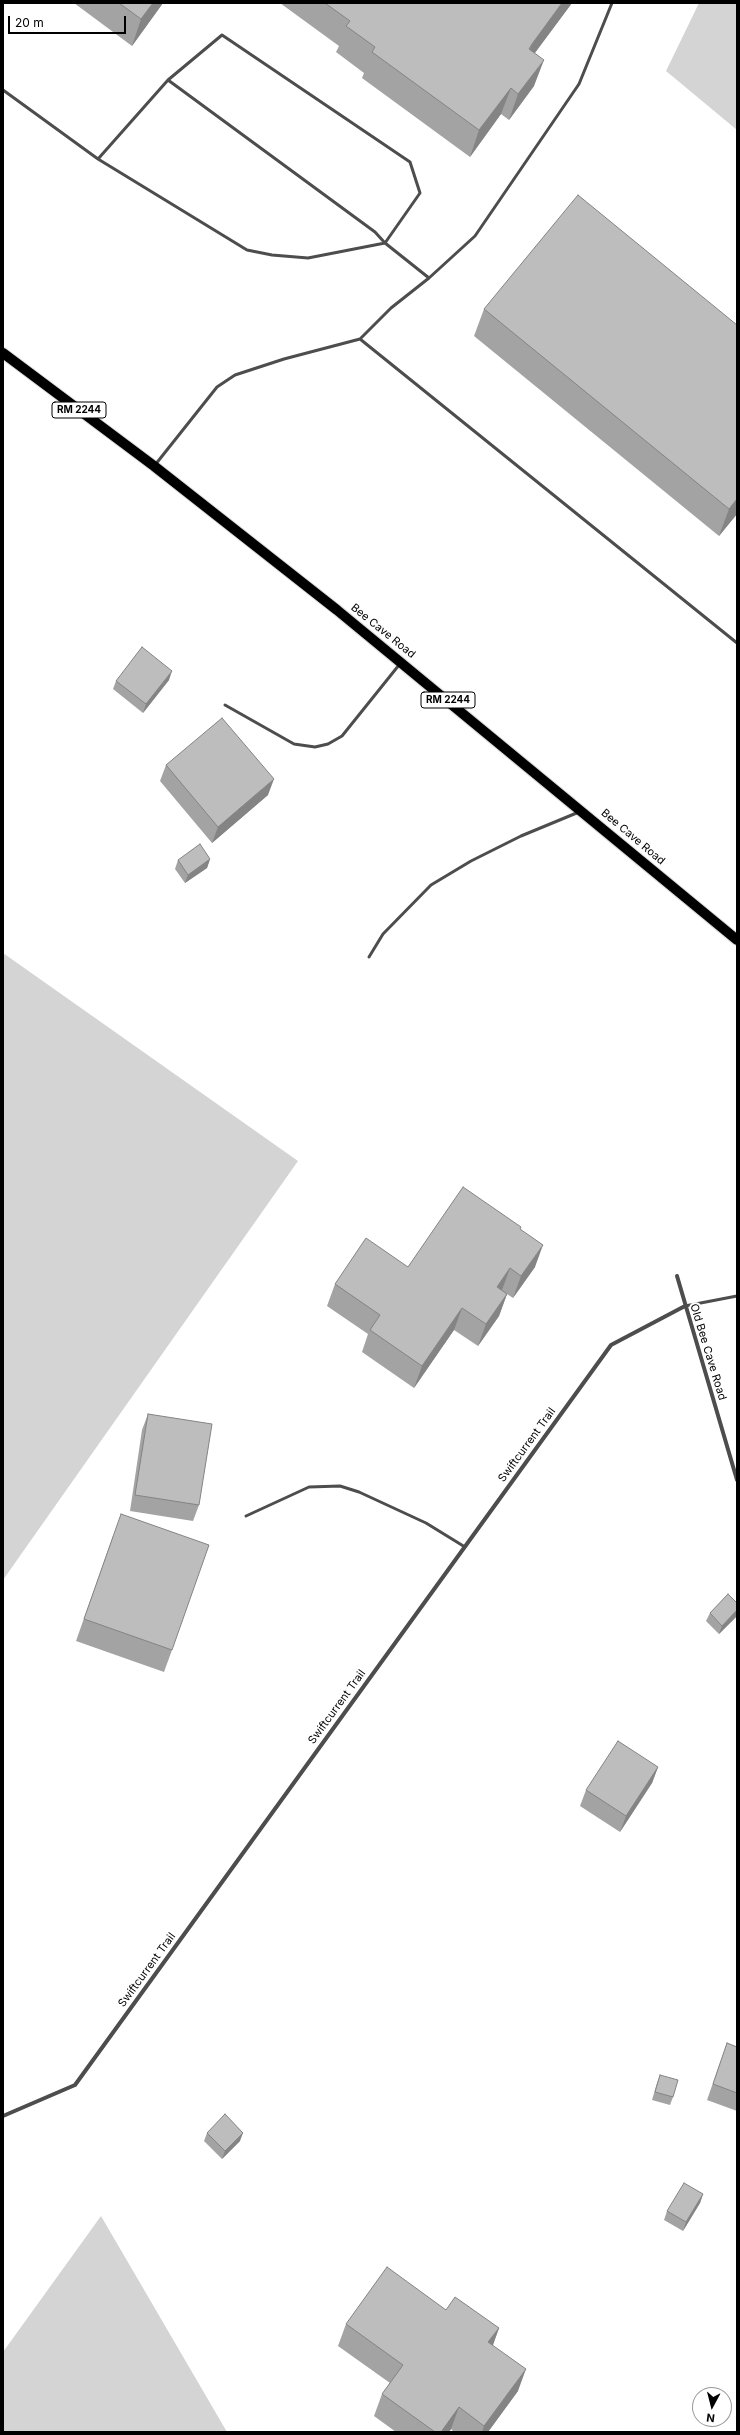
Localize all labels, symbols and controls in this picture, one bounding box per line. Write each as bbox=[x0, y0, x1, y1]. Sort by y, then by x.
scale bar bbox=[10, 8, 128, 34]
text: 20 m bbox=[15, 15, 44, 30]
road number: RM 2244 bbox=[52, 402, 106, 418]
street label: Bee Cave Road bbox=[348, 601, 418, 661]
road number: RM 2244 bbox=[421, 692, 475, 708]
street label: Bee Cave Road bbox=[598, 806, 668, 868]
street label: Old Bee Cave Road bbox=[687, 1302, 729, 1402]
street label: Swiftcurrent Trail bbox=[496, 1405, 558, 1485]
street label: Swiftcurrent Trail bbox=[306, 1667, 368, 1747]
street label: Swiftcurrent Trail bbox=[116, 1930, 178, 2010]
north arrow bbox=[692, 2387, 732, 2427]
text: N bbox=[706, 2410, 716, 2425]

